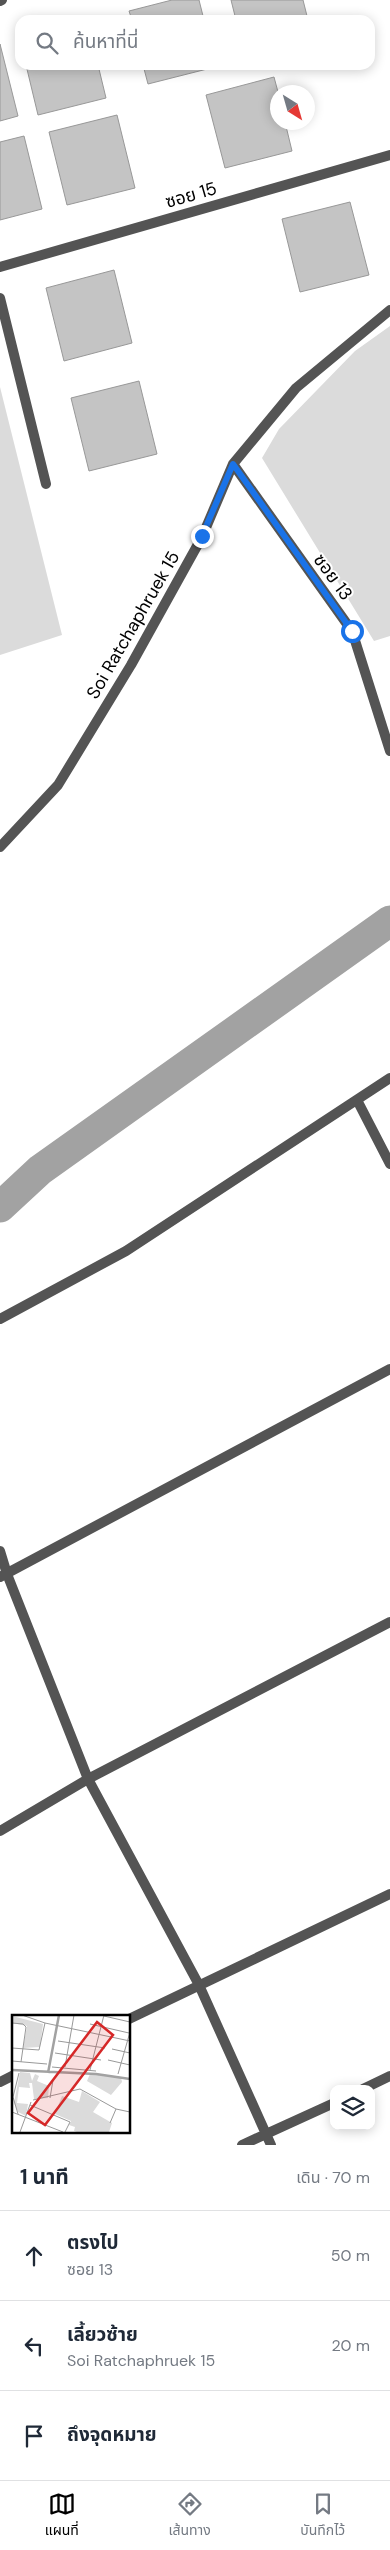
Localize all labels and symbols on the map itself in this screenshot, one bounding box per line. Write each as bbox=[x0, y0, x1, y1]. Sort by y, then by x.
north arrow bbox=[270, 85, 315, 130]
street label: ซอย 15 bbox=[162, 176, 220, 214]
route end bbox=[191, 525, 214, 548]
street label: Soi Ratchaphruek 15 bbox=[81, 547, 185, 703]
street label: ซอย 13 bbox=[308, 549, 358, 605]
route start bbox=[341, 620, 364, 643]
inset map bbox=[12, 2015, 130, 2132]

